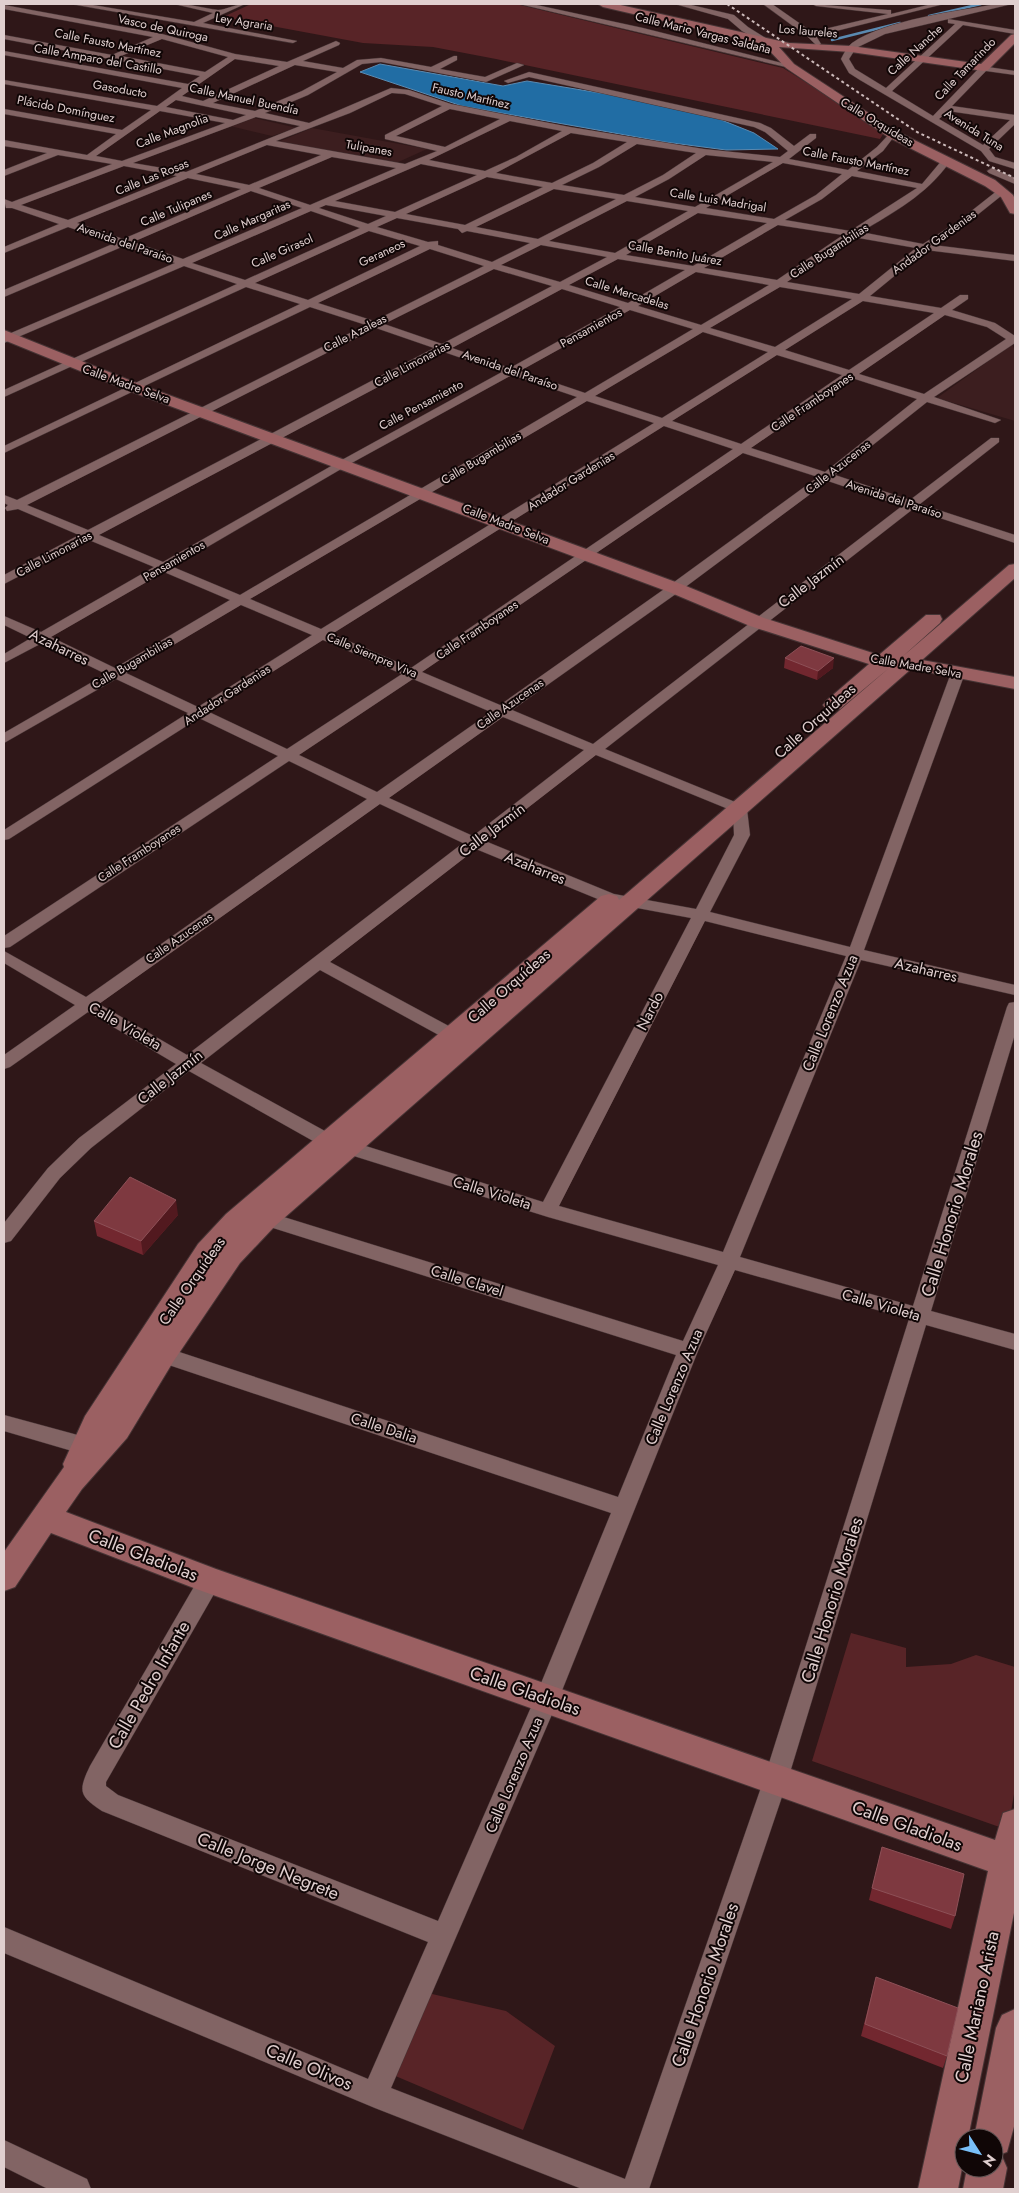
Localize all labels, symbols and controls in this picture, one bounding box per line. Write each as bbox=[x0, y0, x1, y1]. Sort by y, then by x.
street label: Calle Mario Vargas Saldaña bbox=[633, 7, 773, 59]
street label: Ley Agraria bbox=[214, 9, 274, 35]
street label: Vasco de Quiroga bbox=[116, 10, 210, 46]
street label: Los laureles bbox=[778, 19, 838, 43]
street label: Calle Nanche bbox=[883, 20, 947, 80]
street label: Calle Fausto Martínez bbox=[53, 24, 163, 62]
street label: Calle Tamarindo bbox=[930, 33, 1000, 105]
street label: Calle Amparo del Castillo bbox=[33, 39, 164, 79]
street label: Gasoducto bbox=[91, 75, 149, 103]
street label: Fausto Martínez bbox=[430, 78, 512, 114]
street label: Calle Manuel Buendía bbox=[188, 79, 300, 119]
street label: Plácido Domínguez bbox=[16, 91, 117, 127]
street label: Calle Orquídeas bbox=[837, 93, 917, 151]
street label: Avenida Tuna bbox=[941, 105, 1007, 156]
street label: Calle Magnolia bbox=[133, 109, 211, 153]
street label: Tulipanes bbox=[344, 135, 394, 161]
street label: Calle Fausto Martínez bbox=[801, 142, 911, 180]
street label: Calle Las Rosas bbox=[113, 154, 192, 200]
street label: Calle Luis Madrigal bbox=[669, 184, 767, 216]
street label: Calle Tulipanes bbox=[137, 185, 215, 231]
street label: Calle Margaritas bbox=[211, 195, 293, 245]
street label: Andador Gardenias bbox=[888, 205, 980, 279]
street label: Avenida del Paraíso bbox=[75, 218, 176, 268]
street label: Calle Bugambilias bbox=[786, 219, 872, 283]
street label: Calle Girasol bbox=[248, 229, 316, 273]
street label: Geraneos bbox=[356, 234, 408, 272]
street label: Calle Benito Juárez bbox=[627, 236, 724, 270]
street label: Calle Mercadelas bbox=[583, 272, 671, 314]
street label: Pensamientos bbox=[557, 303, 625, 352]
street label: Calle Azaleas bbox=[320, 309, 390, 357]
street label: Calle Limonarias bbox=[371, 336, 453, 392]
street label: Avenida del Paraíso bbox=[460, 345, 561, 395]
street label: Calle Madre Selva bbox=[80, 360, 172, 408]
street label: Calle Framboyanes bbox=[767, 368, 857, 436]
street label: Calle Pensamiento bbox=[376, 375, 467, 435]
street label: Calle Bugambilias bbox=[437, 427, 525, 489]
street label: Calle Azucenas bbox=[802, 436, 875, 498]
street label: Andador Gardenias bbox=[524, 447, 618, 515]
street label: Avenida del Paraíso bbox=[844, 475, 945, 523]
street label: Calle Madre Selva bbox=[460, 499, 552, 549]
street label: Calle Limonarias bbox=[13, 526, 95, 582]
street label: Pensamientos bbox=[140, 536, 208, 586]
street label: Calle Jazmín bbox=[773, 549, 849, 613]
street label: Calle Framboyanes bbox=[432, 596, 522, 664]
street label: Azaharres bbox=[26, 623, 92, 671]
street label: Calle Siempre Viva bbox=[324, 628, 420, 682]
street label: Calle Bugambilias bbox=[88, 632, 176, 693]
street label: Calle Madre Selva bbox=[869, 649, 963, 683]
street label: Andador Gardenias bbox=[180, 660, 274, 730]
street label: Calle Azucenas bbox=[473, 674, 547, 734]
street label: Calle Orquídeas bbox=[769, 678, 861, 764]
street label: Calle Jazmín bbox=[454, 798, 530, 862]
street label: Calle Framboyanes bbox=[94, 819, 184, 887]
street label: Azaharres bbox=[501, 846, 569, 890]
street label: Calle Azucenas bbox=[142, 908, 216, 968]
street label: Calle Orquídeas bbox=[463, 944, 555, 1028]
street label: Calle Lorenzo Azua bbox=[797, 951, 863, 1075]
street label: Azaharres bbox=[892, 952, 960, 988]
street label: Nardo bbox=[631, 988, 669, 1034]
street label: Calle Violeta bbox=[85, 996, 165, 1056]
street label: Calle Jazmín bbox=[133, 1044, 207, 1110]
street label: Calle Honorio Morales bbox=[914, 1128, 990, 1300]
street label: Calle Violeta bbox=[450, 1171, 534, 1215]
street label: Calle Orquídeas bbox=[153, 1232, 231, 1330]
street label: Calle Clavel bbox=[428, 1260, 506, 1302]
street label: Calle Violeta bbox=[839, 1283, 923, 1327]
street label: Calle Lorenzo Azua bbox=[640, 1326, 708, 1448]
street label: Calle Dalia bbox=[348, 1407, 420, 1449]
street label: Calle Honorio Morales bbox=[794, 1514, 870, 1686]
street label: Calle Gladiolas bbox=[84, 1522, 202, 1588]
street label: Calle Pedro Infante bbox=[102, 1616, 196, 1754]
street label: Calle Gladiolas bbox=[466, 1660, 584, 1722]
street label: Calle Lorenzo Azua bbox=[480, 1714, 548, 1836]
street label: Calle Gladiolas bbox=[848, 1794, 966, 1858]
street label: Calle Jorge Negrete bbox=[193, 1826, 343, 1906]
street label: Calle Honorio Morales bbox=[665, 1899, 745, 2071]
street label: Calle Mariano Arista bbox=[948, 1929, 1006, 2085]
street label: Calle Olivos bbox=[262, 2037, 356, 2097]
north arrow bbox=[954, 2128, 1004, 2178]
text: N bbox=[978, 2150, 1001, 2171]

